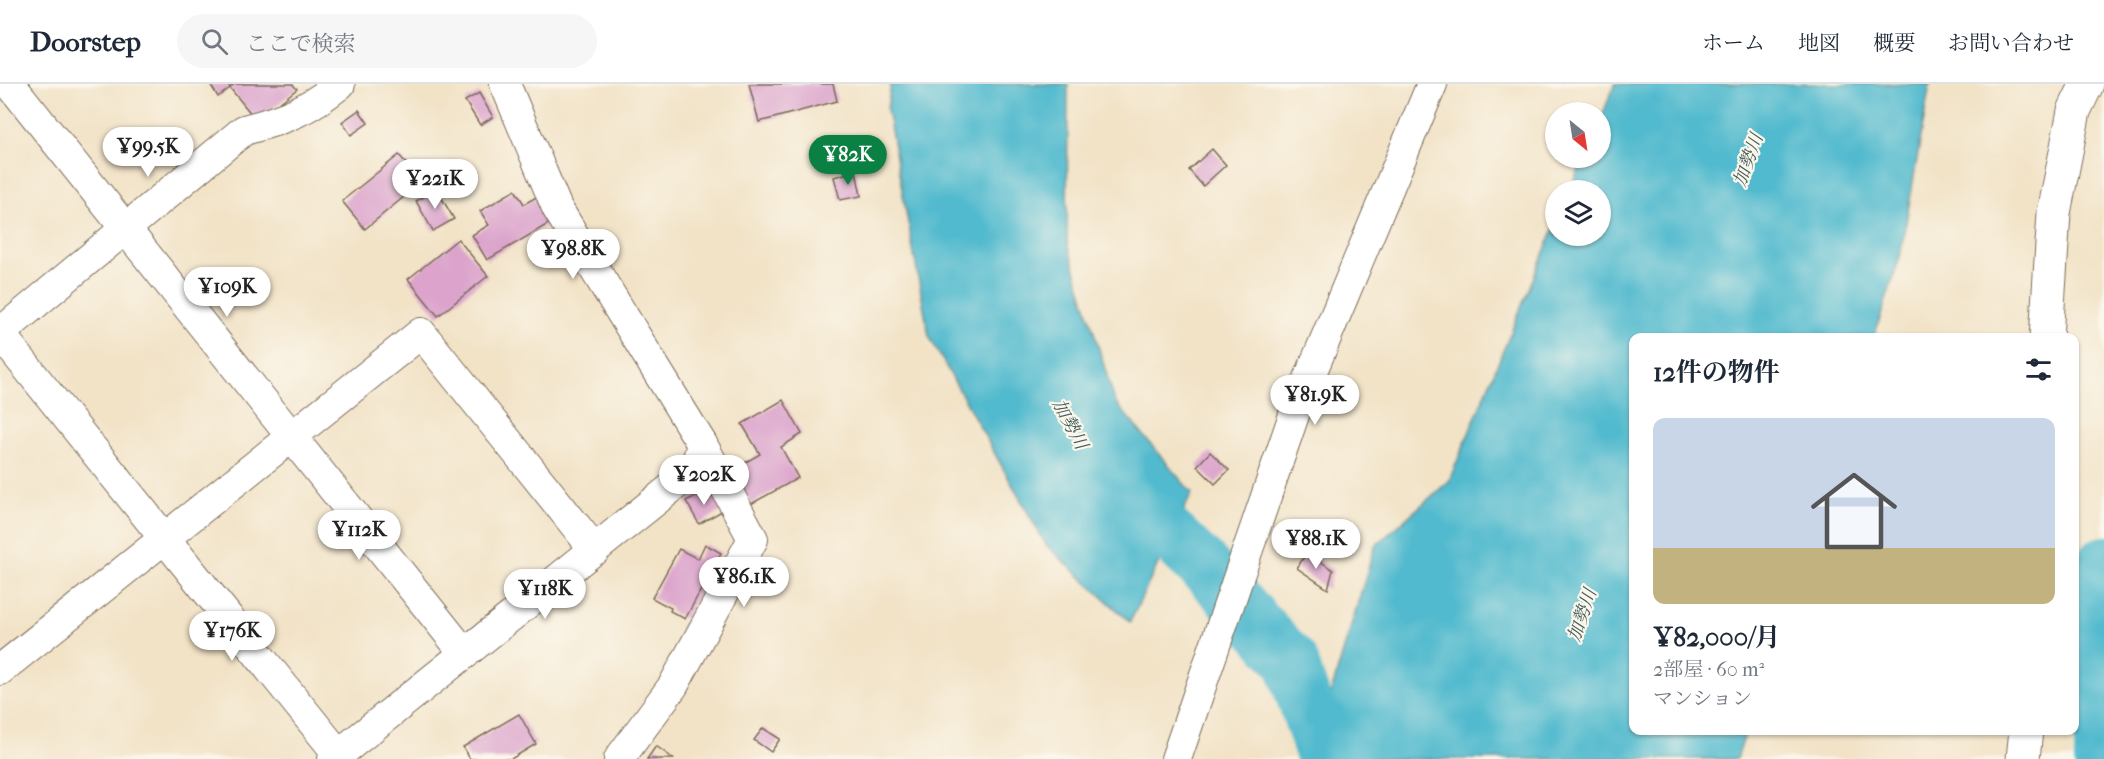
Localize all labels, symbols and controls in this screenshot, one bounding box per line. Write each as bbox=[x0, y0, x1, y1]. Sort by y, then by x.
search box bbox=[177, 14, 597, 68]
text: Doorstep bbox=[30, 25, 141, 58]
icon: search bbox=[198, 25, 231, 58]
text: ここで検索 bbox=[246, 31, 356, 57]
text: ホーム bbox=[1702, 31, 1765, 55]
text: 地図 bbox=[1798, 31, 1840, 55]
text: 概要 bbox=[1873, 31, 1915, 55]
text: お問い合わせ bbox=[1948, 31, 2074, 55]
north arrow bbox=[1545, 102, 1611, 168]
map controls bbox=[1545, 102, 1611, 246]
pin: ¥99.5K bbox=[99, 127, 197, 178]
water label: 加勢川 bbox=[1729, 129, 1768, 189]
text: ¥99.5K bbox=[117, 135, 179, 158]
pin: ¥82K bbox=[812, 135, 884, 186]
text: ¥82K bbox=[823, 143, 873, 166]
pin: ¥221K bbox=[393, 159, 477, 210]
text: ¥221K bbox=[406, 167, 464, 190]
button: layers bbox=[1545, 180, 1611, 246]
pin: ¥98.8K bbox=[524, 229, 622, 280]
text: ¥98.8K bbox=[541, 237, 605, 260]
pin: ¥109K bbox=[185, 267, 269, 318]
text: ¥109K bbox=[198, 275, 256, 298]
icon: filters bbox=[2022, 353, 2055, 386]
text: 12件の物件 bbox=[1653, 357, 1780, 388]
pin: ¥81.9K bbox=[1266, 375, 1364, 426]
text: ¥81.9K bbox=[1284, 383, 1346, 406]
water label: 加勢川 bbox=[1048, 395, 1092, 455]
pin: ¥202K bbox=[662, 455, 746, 506]
icon: home bbox=[1800, 457, 1908, 565]
text: ¥202K bbox=[673, 463, 735, 486]
pin: ¥112K bbox=[317, 510, 401, 561]
text: ¥112K bbox=[332, 518, 386, 541]
pin: ¥88.1K bbox=[1267, 519, 1365, 570]
text: ¥88.1K bbox=[1285, 527, 1347, 550]
pin: ¥86.1K bbox=[695, 557, 793, 608]
text: ¥86.1K bbox=[713, 565, 775, 588]
pin: ¥118K bbox=[503, 569, 587, 620]
text: ¥118K bbox=[518, 577, 572, 600]
water label: 加勢川 bbox=[1564, 584, 1602, 644]
pin: ¥176K bbox=[190, 611, 274, 662]
text: ¥176K bbox=[203, 619, 261, 642]
text: ¥82,000/月 bbox=[1653, 622, 1780, 653]
text: 2部屋 · 60 m² bbox=[1653, 658, 1764, 681]
text: マンション bbox=[1653, 687, 1752, 710]

